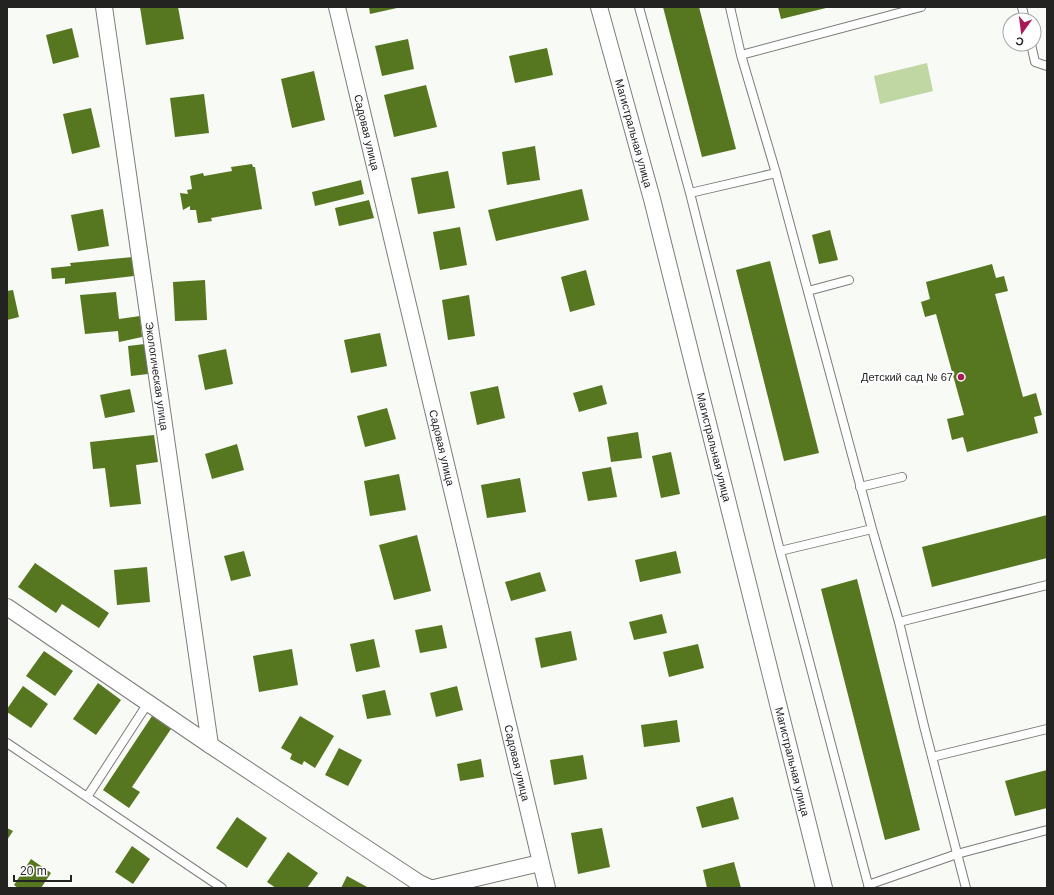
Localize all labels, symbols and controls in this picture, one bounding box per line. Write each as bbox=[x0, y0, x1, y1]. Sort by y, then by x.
north arrow bbox=[1002, 12, 1042, 52]
text: С bbox=[1014, 35, 1025, 48]
street label: Магистральная улица bbox=[613, 78, 655, 190]
street label: Садовая улица bbox=[352, 93, 382, 173]
street label: Экологическая улица bbox=[143, 321, 171, 432]
place label: Детский сад № 67 bbox=[861, 371, 953, 383]
marker: Детский сад № 67 bbox=[956, 372, 966, 382]
street label: Магистральная улица bbox=[695, 391, 734, 504]
street label: Садовая улица bbox=[427, 408, 457, 488]
street label: Магистральная улица bbox=[773, 706, 812, 818]
street label: Садовая улица bbox=[502, 724, 532, 803]
scale bar bbox=[14, 857, 71, 883]
text: 20 m bbox=[20, 864, 47, 878]

